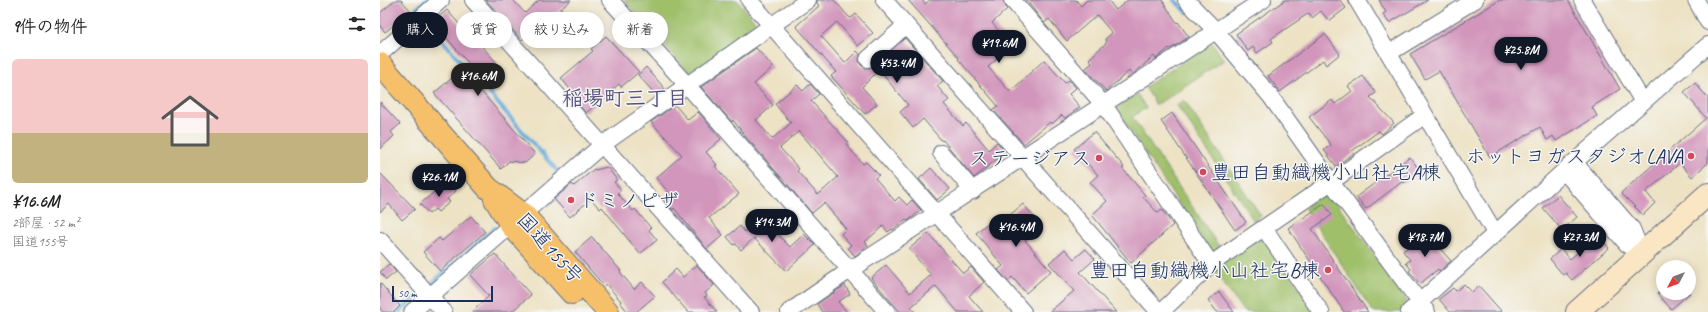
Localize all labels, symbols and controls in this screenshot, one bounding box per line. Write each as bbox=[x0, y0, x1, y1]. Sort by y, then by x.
chip: 購入 bbox=[392, 12, 448, 48]
chip: 賃貸 bbox=[456, 12, 512, 48]
chip: 絞り込み bbox=[520, 12, 604, 48]
chip: 新着 bbox=[612, 12, 668, 48]
icon: filters bbox=[346, 13, 368, 35]
text: 9件の物件 bbox=[12, 16, 87, 37]
pin: ¥19.6M bbox=[966, 30, 1032, 64]
text: ¥19.6M bbox=[981, 35, 1017, 51]
pin: ¥25.8M bbox=[1488, 37, 1554, 71]
text: ¥25.8M bbox=[1503, 42, 1539, 58]
pin: ¥53.4M bbox=[864, 50, 930, 84]
text: ¥53.4M bbox=[879, 55, 915, 71]
pin: ¥16.6M bbox=[445, 63, 511, 97]
text: ¥16.6M bbox=[460, 68, 496, 84]
icon: home bbox=[154, 85, 226, 157]
district label: 稲場町三丁目 bbox=[562, 85, 688, 111]
place label: ホットヨガスタジオLAVA bbox=[1465, 144, 1684, 169]
place label: ステージアス bbox=[969, 146, 1091, 171]
marker: ホットヨガスタジオLAVA bbox=[1686, 151, 1696, 161]
marker: ステージアス bbox=[1094, 153, 1104, 163]
place label: 豊田自動織機小山社宅A棟 bbox=[1211, 160, 1441, 185]
pin: ¥26.1M bbox=[406, 164, 472, 198]
marker: 豊田自動織機小山社宅A棟 bbox=[1198, 167, 1208, 177]
text: ¥26.1M bbox=[421, 169, 457, 185]
place label: ドミノピザ bbox=[579, 188, 679, 213]
text: ¥16.6M bbox=[12, 191, 59, 212]
marker: ドミノピザ bbox=[566, 195, 576, 205]
street label: 国道155号 bbox=[512, 207, 588, 289]
pin: ¥14.3M bbox=[739, 209, 805, 243]
text: ¥14.3M bbox=[754, 214, 790, 230]
pin: ¥16.4M bbox=[983, 214, 1049, 248]
text: 2部屋 · 52 m² bbox=[12, 215, 79, 231]
text: ¥16.4M bbox=[998, 219, 1034, 235]
pin: ¥18.7M bbox=[1392, 224, 1458, 258]
pin: ¥27.3M bbox=[1547, 224, 1613, 258]
text: ¥18.7M bbox=[1407, 229, 1443, 245]
text: ¥27.3M bbox=[1562, 229, 1598, 245]
text: 国道155号 bbox=[12, 234, 69, 250]
place label: 豊田自動織機小山社宅B棟 bbox=[1090, 258, 1320, 283]
north arrow bbox=[1656, 260, 1696, 300]
map controls bbox=[1656, 260, 1696, 300]
marker: 豊田自動織機小山社宅B棟 bbox=[1323, 265, 1333, 275]
scale bar bbox=[392, 284, 493, 303]
text: 50 m bbox=[398, 286, 417, 300]

